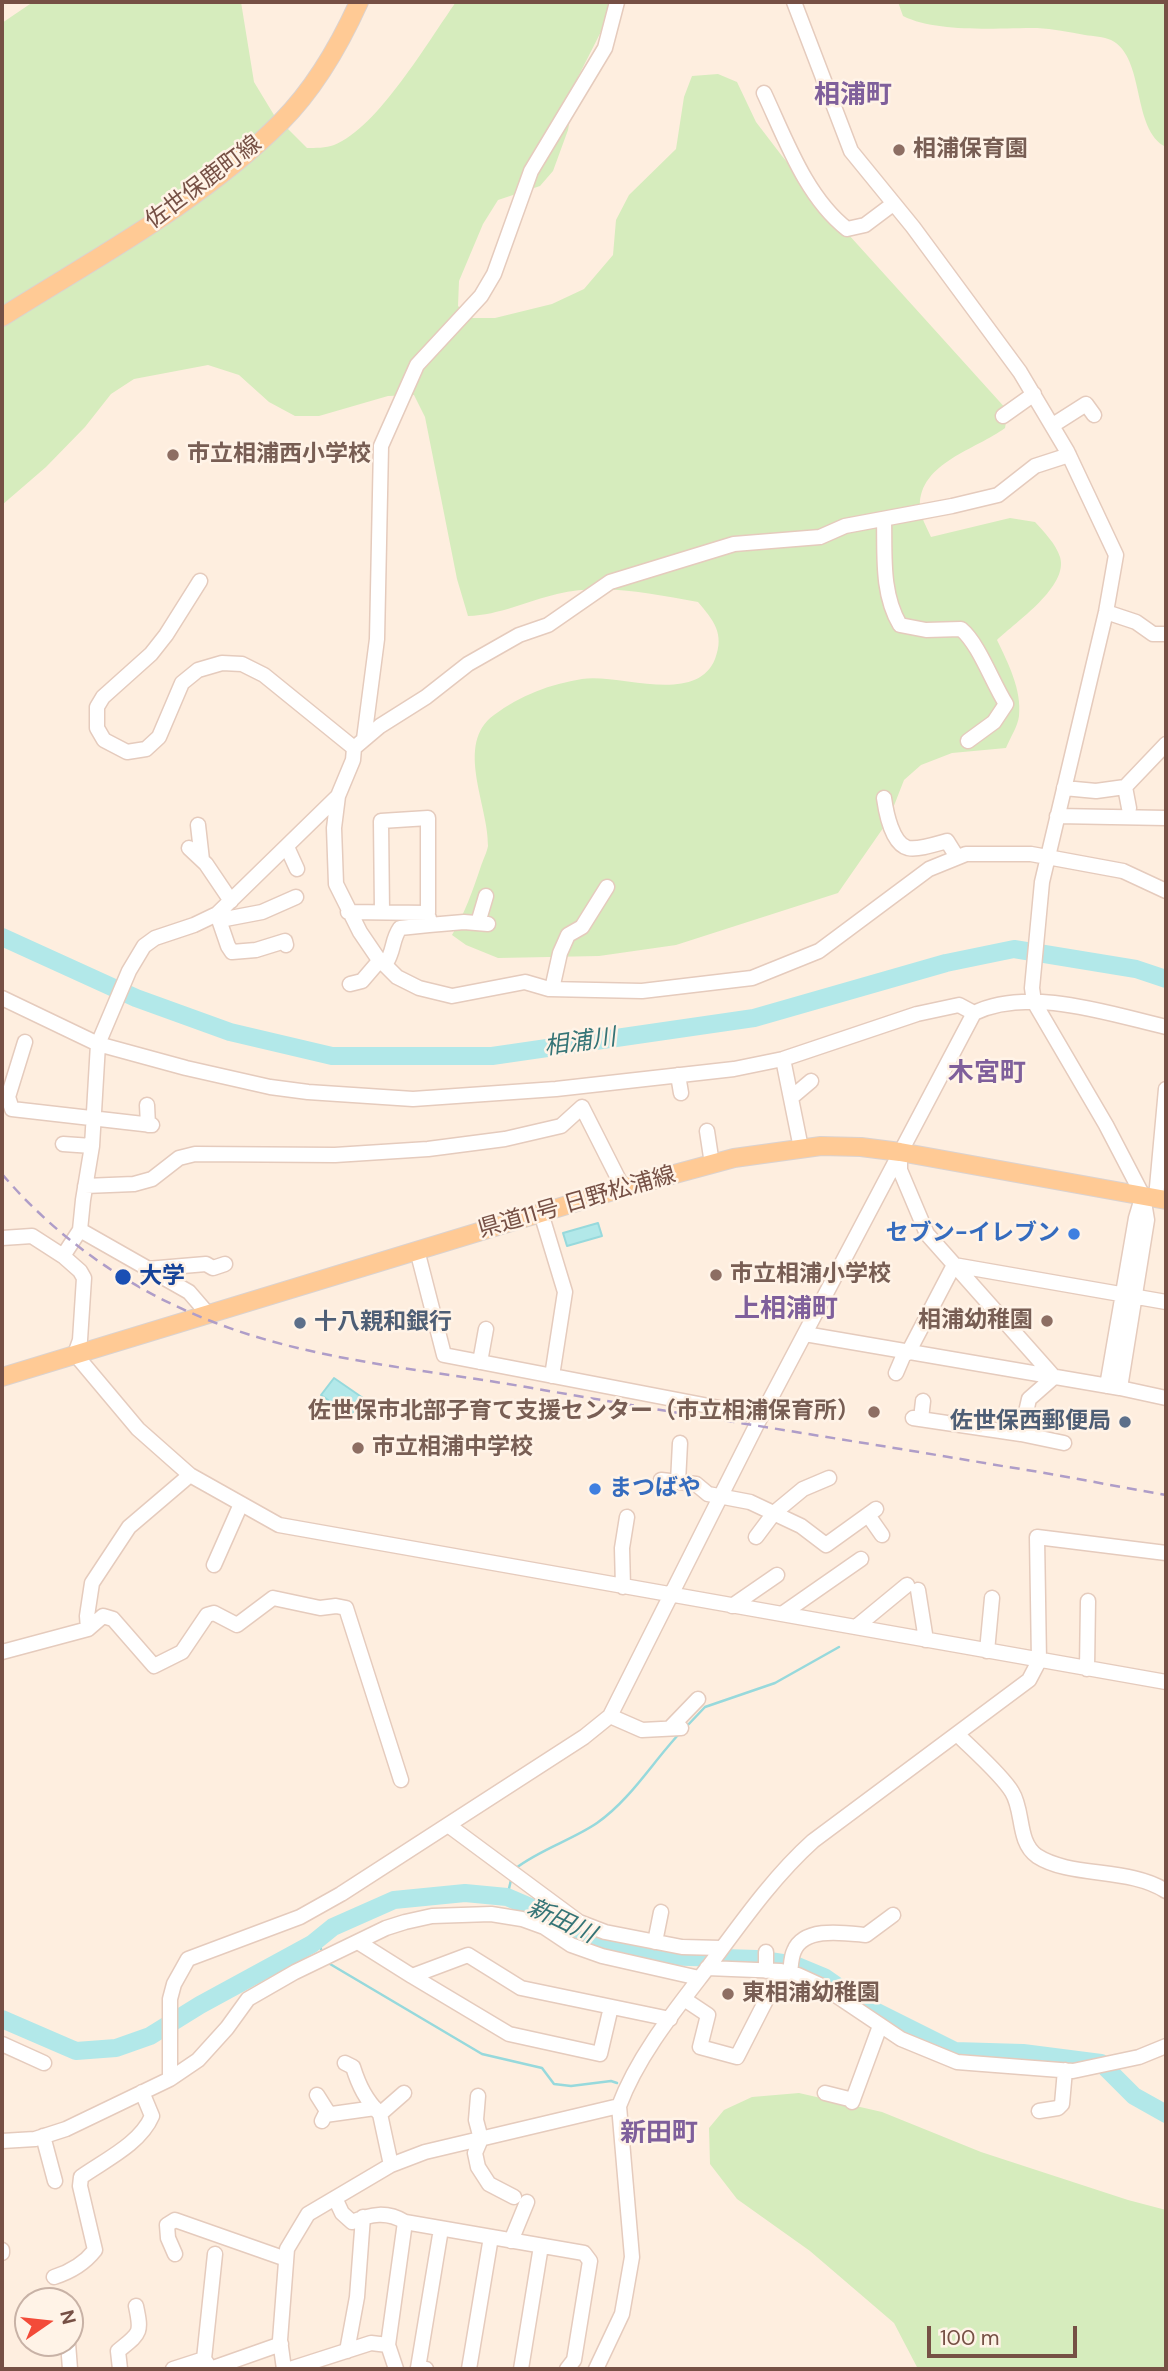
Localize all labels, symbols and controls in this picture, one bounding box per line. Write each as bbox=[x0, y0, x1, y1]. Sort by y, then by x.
district label: 相浦町 bbox=[814, 80, 892, 112]
street label: 佐世保鹿町線 bbox=[141, 130, 267, 236]
place label: 相浦保育園 bbox=[913, 136, 1028, 164]
marker: 相浦保育園 bbox=[891, 142, 907, 158]
place label: 市立相浦西小学校 bbox=[187, 441, 371, 469]
marker: 市立相浦西小学校 bbox=[165, 447, 181, 463]
water label: 相浦川 bbox=[542, 1024, 618, 1062]
district label: 木宮町 bbox=[948, 1058, 1026, 1090]
street label: 県道11号 日野松浦線 bbox=[475, 1162, 679, 1244]
place label: セブン-イレブン bbox=[886, 1220, 1060, 1248]
marker: セブン-イレブン bbox=[1066, 1226, 1082, 1242]
place label: 市立相浦小学校 bbox=[730, 1261, 891, 1289]
place label: 大学 bbox=[139, 1263, 185, 1291]
marker: 大学 bbox=[113, 1267, 133, 1287]
marker: 市立相浦小学校 bbox=[708, 1267, 724, 1283]
district label: 上相浦町 bbox=[734, 1294, 838, 1326]
place label: 相浦幼稚園 bbox=[918, 1307, 1033, 1335]
place label: 十八親和銀行 bbox=[314, 1309, 452, 1337]
marker: 相浦幼稚園 bbox=[1039, 1313, 1055, 1329]
marker: 十八親和銀行 bbox=[292, 1315, 308, 1331]
place label: 佐世保市北部子育て支援センター（市立相浦保育所） bbox=[308, 1398, 860, 1426]
marker: 佐世保市北部子育て支援センター（市立相浦保育所） bbox=[866, 1404, 882, 1420]
place label: 佐世保西郵便局 bbox=[950, 1408, 1111, 1436]
marker: 佐世保西郵便局 bbox=[1117, 1414, 1133, 1430]
place label: 市立相浦中学校 bbox=[372, 1434, 533, 1462]
marker: 市立相浦中学校 bbox=[350, 1440, 366, 1456]
place label: まつばや bbox=[609, 1475, 701, 1503]
marker: まつばや bbox=[587, 1481, 603, 1497]
water label: 新田川 bbox=[522, 1894, 600, 1950]
place label: 東相浦幼稚園 bbox=[742, 1980, 880, 2008]
marker: 東相浦幼稚園 bbox=[720, 1986, 736, 2002]
district label: 新田町 bbox=[620, 2118, 698, 2150]
north arrow bbox=[14, 2287, 84, 2357]
text: N bbox=[54, 2308, 82, 2327]
scale bar bbox=[930, 2312, 1080, 2356]
text: 100 m bbox=[940, 2324, 1000, 2352]

